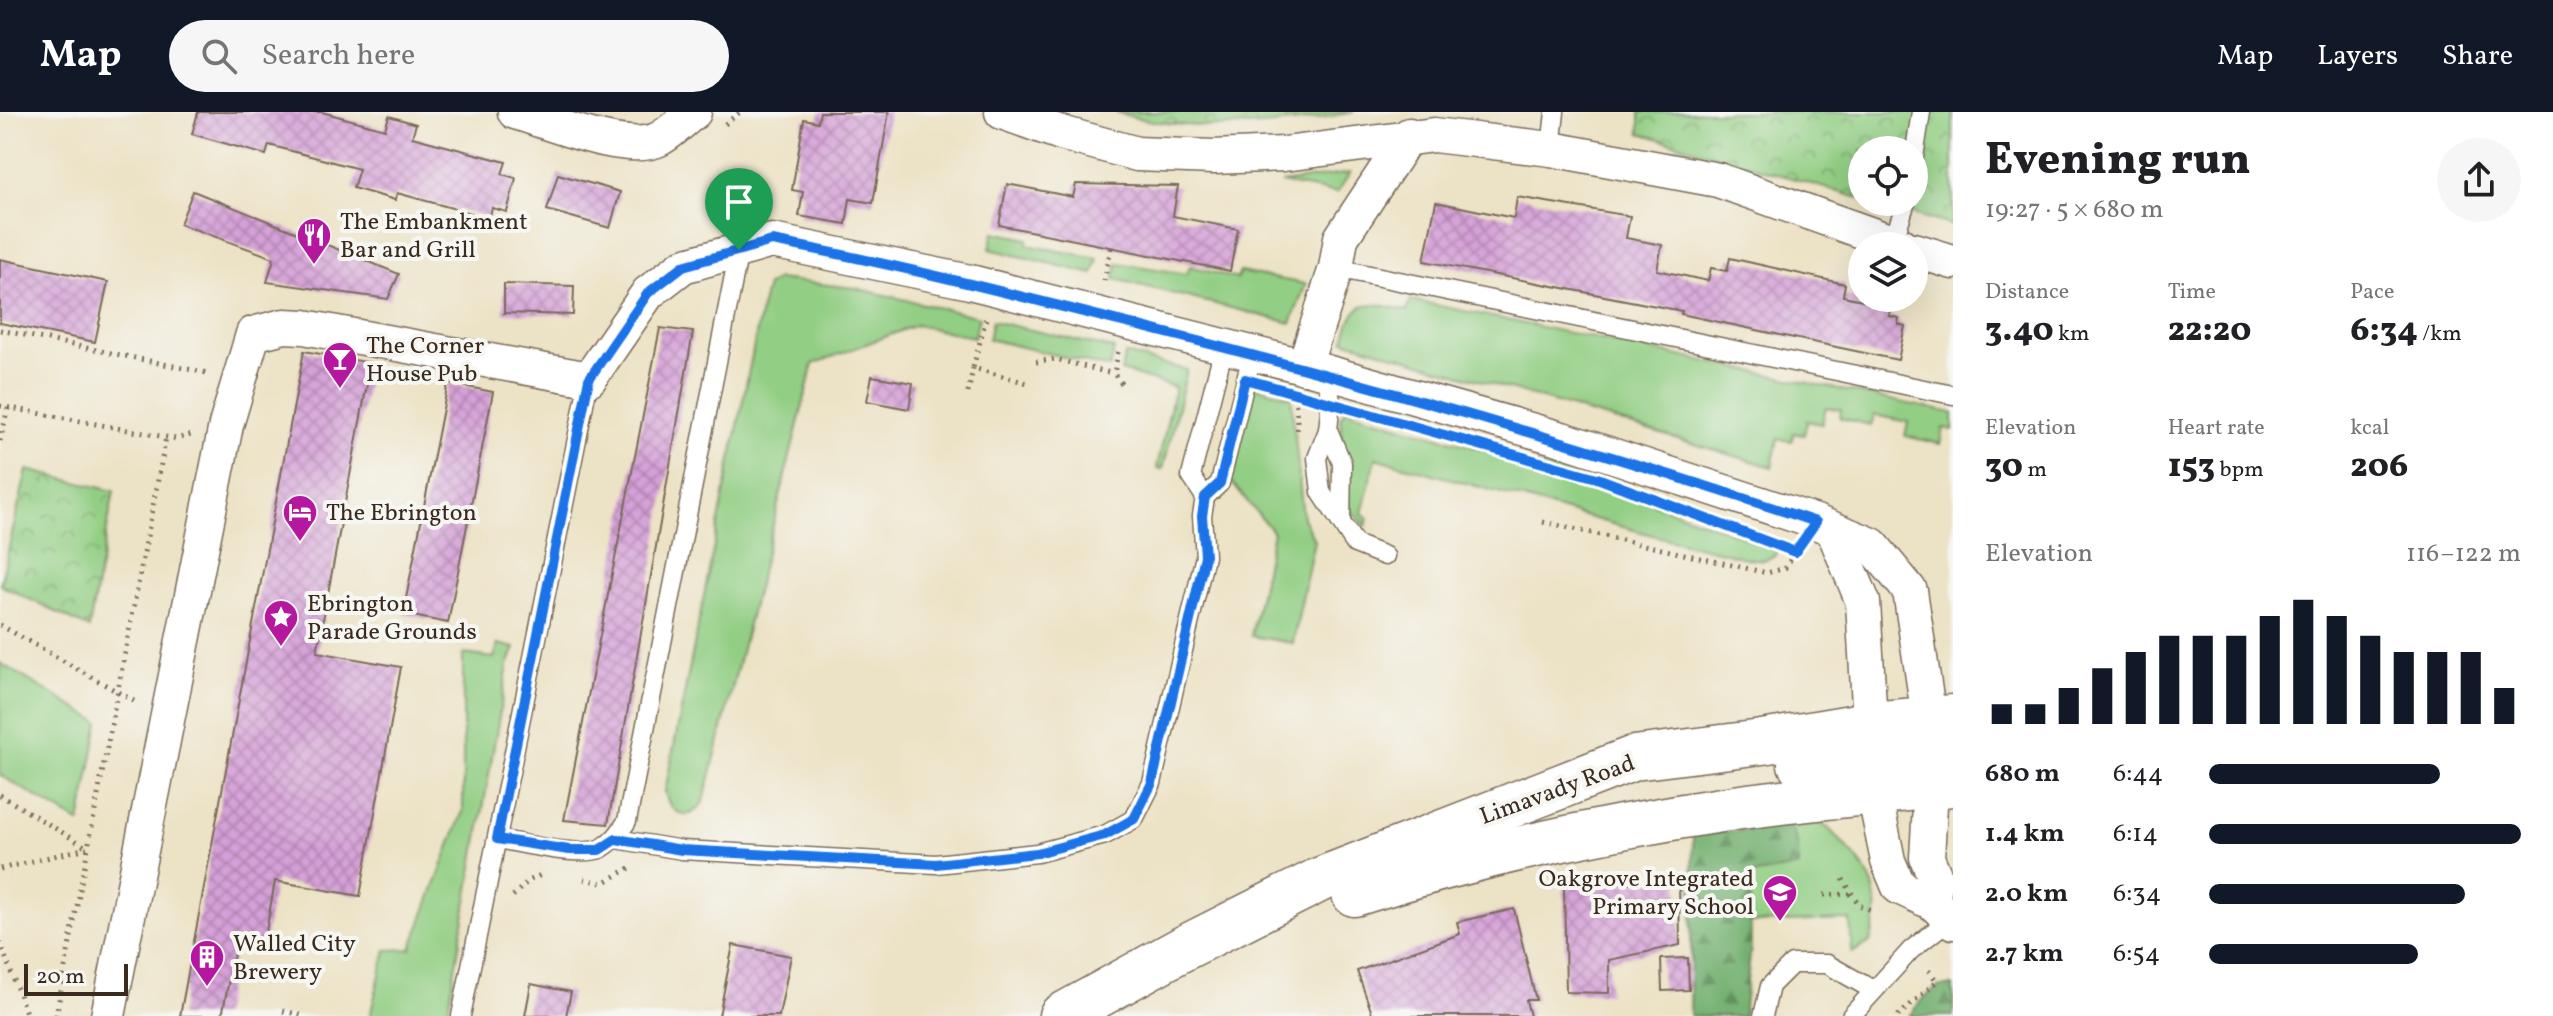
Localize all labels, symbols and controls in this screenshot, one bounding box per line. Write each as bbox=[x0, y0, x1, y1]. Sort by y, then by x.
search box bbox=[169, 20, 729, 92]
text: Map bbox=[40, 30, 121, 83]
icon: search bbox=[197, 34, 241, 78]
text: Search here bbox=[261, 35, 415, 77]
text: Map bbox=[2217, 37, 2273, 76]
text: Layers bbox=[2317, 37, 2398, 76]
text: Share bbox=[2442, 37, 2513, 76]
text: Evening run bbox=[1985, 131, 2251, 192]
map controls bbox=[1848, 136, 1928, 312]
button: locate bbox=[1848, 136, 1928, 216]
button: share bbox=[2437, 138, 2521, 222]
pin bbox=[705, 168, 773, 250]
icon: arrive bbox=[717, 180, 761, 224]
text: 19:27 · 5 × 680 m bbox=[1985, 192, 2164, 228]
place label: The Embankment Bar and Grill bbox=[340, 206, 528, 268]
restaurant icon: The Embankment Bar and Grill bbox=[295, 216, 333, 266]
button: layers bbox=[1848, 232, 1928, 312]
text: Distance bbox=[1985, 277, 2069, 308]
text: Time bbox=[2168, 277, 2216, 308]
text: Pace bbox=[2350, 277, 2394, 308]
text: 3.40 bbox=[1985, 308, 2054, 355]
text: 22:20 bbox=[2168, 308, 2251, 355]
text: 6:34 bbox=[2350, 308, 2418, 355]
text: km bbox=[2054, 319, 2090, 350]
text: /km bbox=[2418, 319, 2462, 350]
place label: The Corner House Pub bbox=[366, 330, 484, 392]
bar icon: The Corner House Pub bbox=[321, 340, 359, 390]
text: Elevation bbox=[1985, 413, 2076, 444]
text: Heart rate bbox=[2168, 413, 2265, 444]
text: kcal bbox=[2350, 413, 2389, 444]
text: 30 bbox=[1985, 444, 2023, 491]
text: 153 bbox=[2168, 444, 2215, 491]
text: 206 bbox=[2350, 444, 2408, 491]
text: m bbox=[2023, 455, 2047, 486]
text: bpm bbox=[2215, 455, 2264, 486]
hotel icon: The Ebrington bbox=[281, 493, 319, 543]
place label: The Ebrington bbox=[326, 497, 477, 531]
text: Elevation bbox=[1985, 536, 2093, 572]
text: 116–122 m bbox=[2406, 536, 2521, 572]
place label: Ebrington Parade Grounds bbox=[307, 588, 477, 650]
place icon: Ebrington Parade Grounds bbox=[262, 598, 300, 648]
street label: Limavady Road bbox=[1475, 747, 1640, 835]
text: 680 m bbox=[1985, 756, 2060, 792]
text: 6:44 bbox=[2113, 756, 2163, 792]
text: 1.4 km bbox=[1985, 816, 2065, 852]
text: 6:14 bbox=[2113, 816, 2158, 852]
place label: Oakgrove Integrated Primary School bbox=[1539, 863, 1754, 925]
school or university icon: Oakgrove Integrated Primary School bbox=[1761, 873, 1799, 923]
text: 2.0 km bbox=[1985, 876, 2068, 912]
text: 6:34 bbox=[2113, 876, 2161, 912]
place label: Walled City Brewery bbox=[233, 928, 356, 990]
text: 2.7 km bbox=[1985, 936, 2064, 972]
text: 6:54 bbox=[2113, 936, 2160, 972]
building icon: Walled City Brewery bbox=[188, 938, 226, 988]
scale bar bbox=[24, 960, 128, 996]
text: 20 m bbox=[36, 962, 85, 993]

